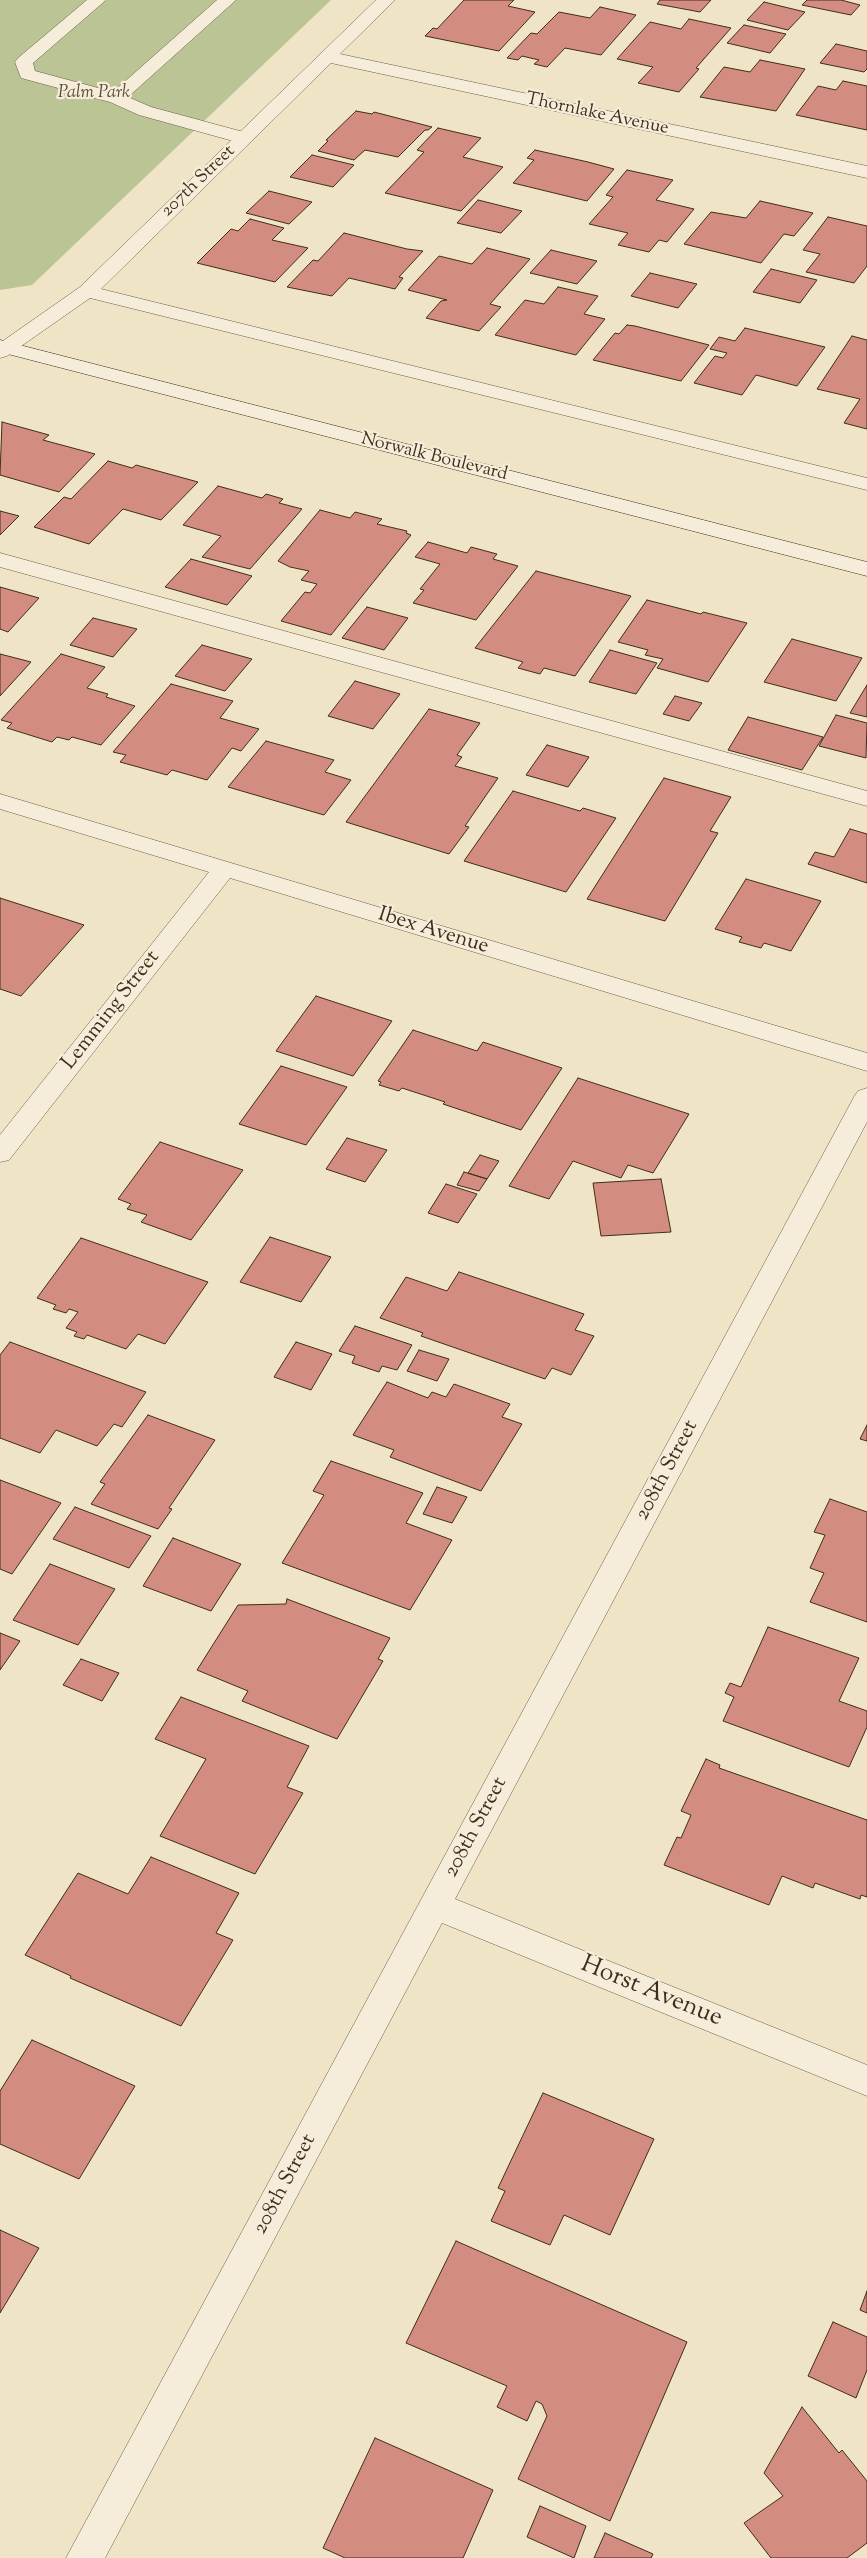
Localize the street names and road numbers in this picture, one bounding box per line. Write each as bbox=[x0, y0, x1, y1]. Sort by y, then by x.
street label: Thornlake Avenue bbox=[524, 89, 670, 141]
street label: 207th Street bbox=[158, 142, 240, 222]
street label: Norwalk Boulevard bbox=[359, 429, 509, 487]
street label: Ibex Avenue bbox=[375, 903, 491, 961]
street label: Lemming Street bbox=[58, 946, 166, 1076]
street label: 208th Street bbox=[631, 1417, 705, 1525]
street label: 208th Street bbox=[440, 1774, 514, 1882]
street label: Horst Avenue bbox=[576, 1951, 726, 2035]
street label: 208th Street bbox=[249, 2131, 323, 2239]

